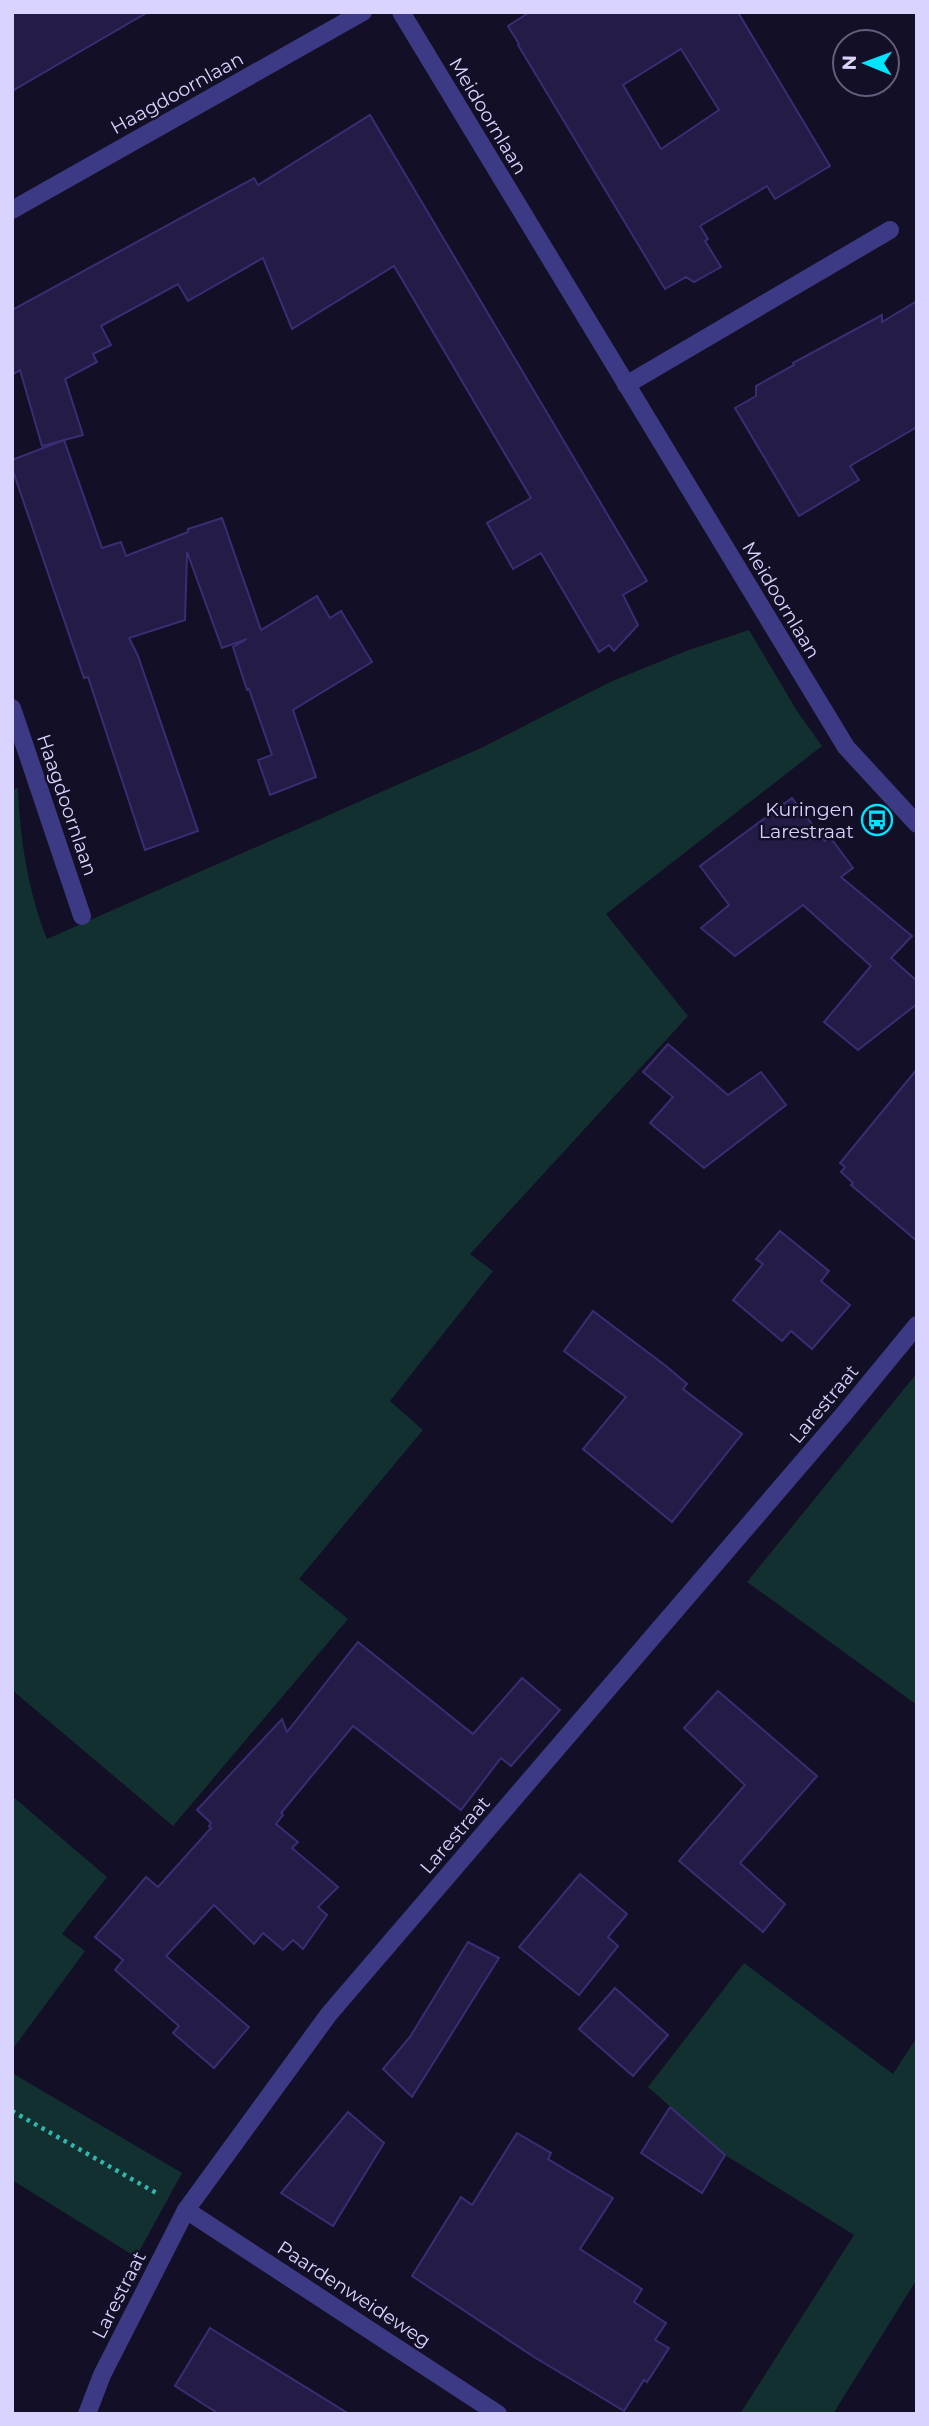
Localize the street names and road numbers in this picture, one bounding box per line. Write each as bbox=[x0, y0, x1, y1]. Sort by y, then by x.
street label: Haagdoornlaan bbox=[107, 47, 247, 139]
street label: Meidoornlaan bbox=[444, 53, 532, 179]
street label: Meidoornlaan bbox=[737, 537, 825, 663]
street label: Haagdoornlaan bbox=[32, 731, 102, 879]
street label: Larestraat bbox=[785, 1360, 864, 1448]
street label: Larestraat bbox=[415, 1791, 495, 1878]
street label: Paardenweideweg bbox=[273, 2236, 435, 2352]
street label: Larestraat bbox=[87, 2247, 151, 2343]

